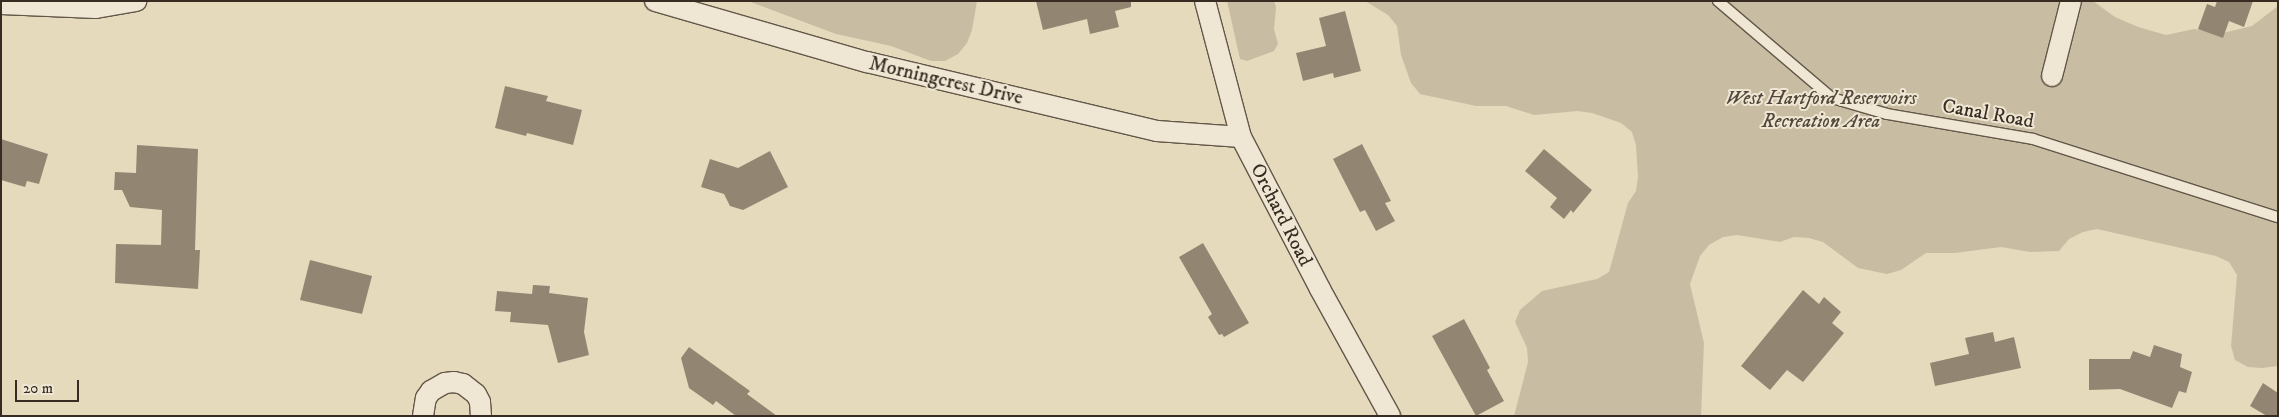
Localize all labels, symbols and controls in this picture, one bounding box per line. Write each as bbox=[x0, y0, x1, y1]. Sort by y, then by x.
street label: Morningcrest Drive bbox=[867, 52, 1025, 110]
park label: West Hartford Reservoirs Recreation Area bbox=[1726, 86, 1916, 133]
street label: Canal Road bbox=[1940, 94, 2036, 134]
street label: Orchard Road bbox=[1245, 160, 1317, 270]
scale bar bbox=[18, 370, 81, 402]
text: 20 m bbox=[23, 379, 53, 398]

